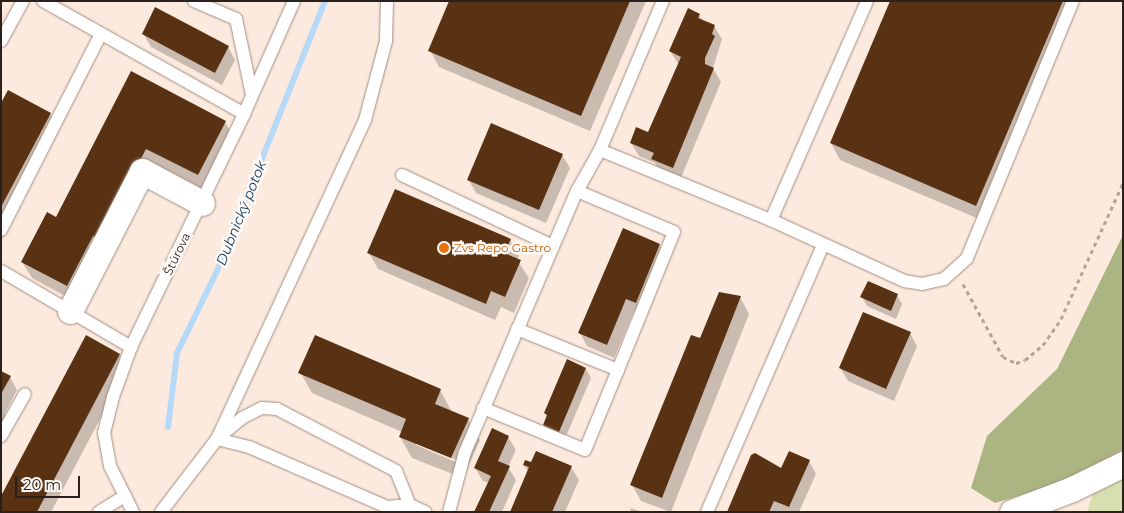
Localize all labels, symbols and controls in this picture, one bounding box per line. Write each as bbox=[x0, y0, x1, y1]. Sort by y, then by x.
water label: Dubnický potok bbox=[212, 158, 270, 268]
street label: Štúrova bbox=[161, 230, 193, 278]
place label: Zvs Repo Gastro bbox=[454, 241, 551, 255]
marker: Zvs Repo Gastro bbox=[438, 242, 450, 254]
scale bar bbox=[18, 466, 82, 498]
text: 20 m bbox=[23, 475, 61, 494]

